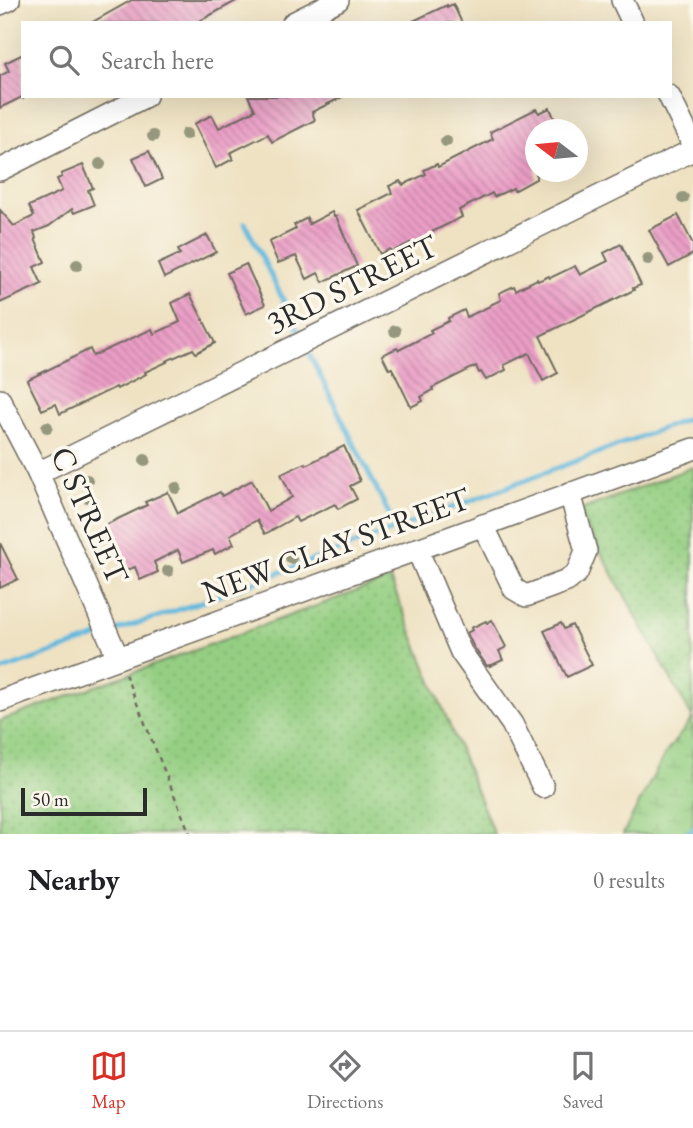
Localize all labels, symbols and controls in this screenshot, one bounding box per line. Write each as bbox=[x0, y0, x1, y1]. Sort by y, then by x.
search box bbox=[21, 21, 672, 98]
icon: search bbox=[45, 41, 83, 79]
text: Search here bbox=[101, 43, 214, 77]
north arrow bbox=[525, 119, 588, 182]
street label: 3RD STREET bbox=[259, 224, 445, 344]
street label: C STREET bbox=[41, 440, 139, 591]
street label: NEW CLAY STREET bbox=[196, 477, 476, 613]
scale bar bbox=[21, 785, 147, 817]
text: 50 m bbox=[32, 787, 69, 812]
text: Nearby bbox=[28, 860, 120, 899]
text: 0 results bbox=[593, 865, 665, 895]
tab: Map bbox=[90, 1047, 128, 1114]
tab: Directions bbox=[307, 1047, 383, 1114]
tab: Saved bbox=[563, 1047, 603, 1114]

